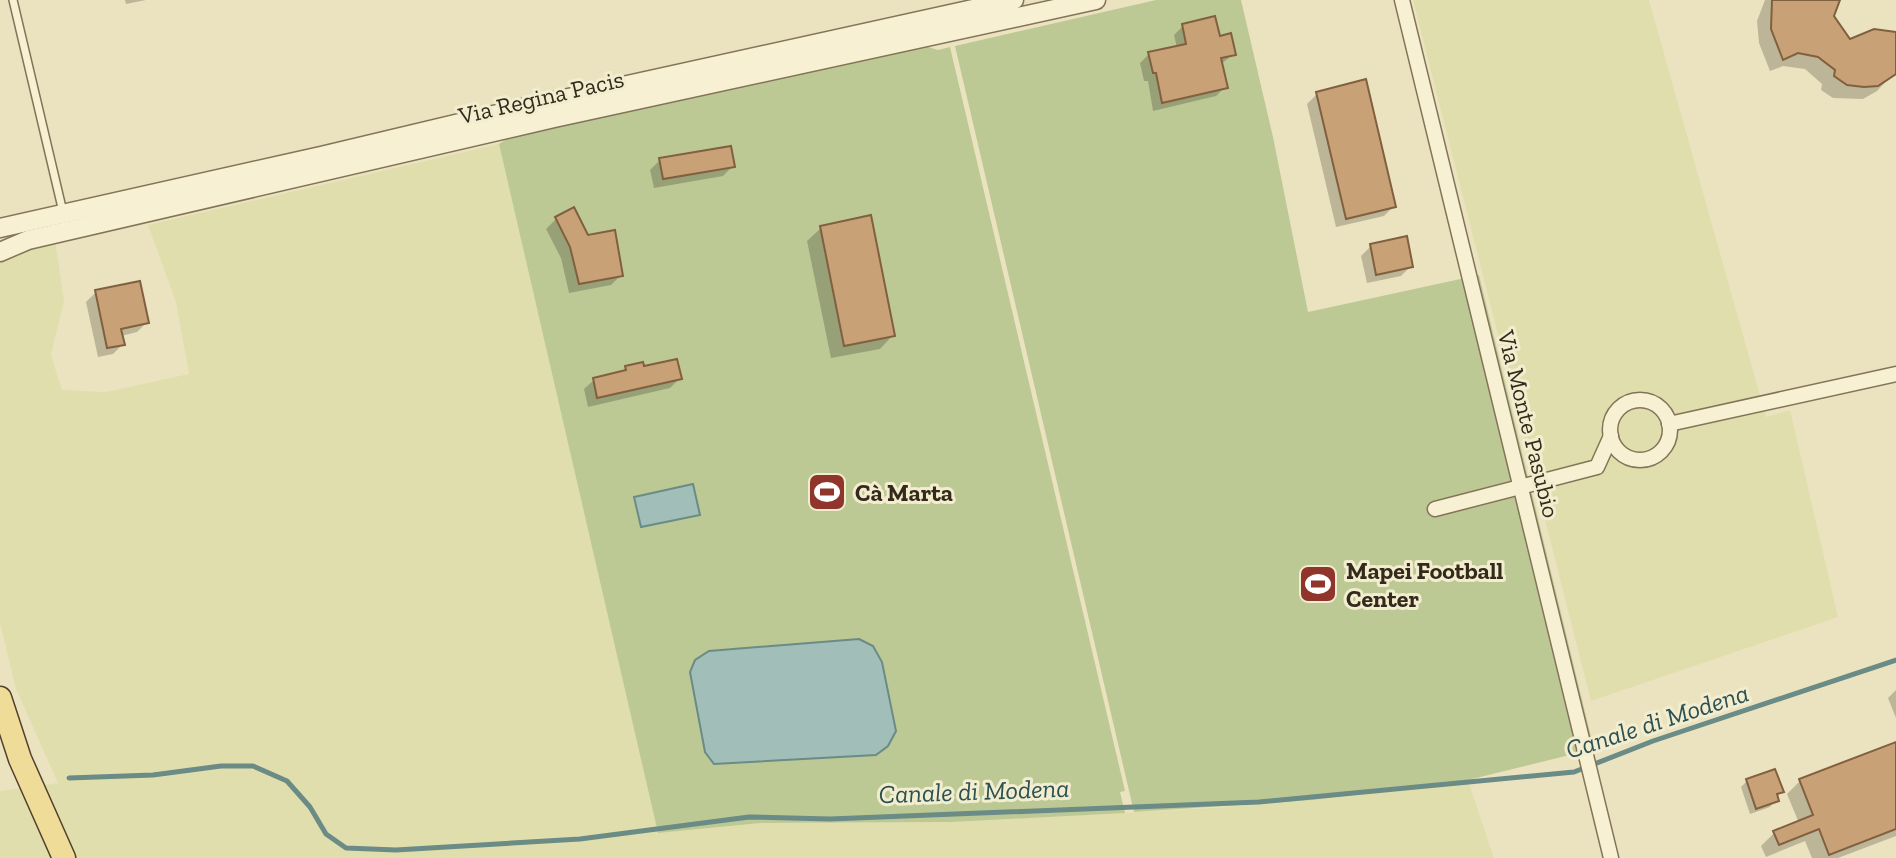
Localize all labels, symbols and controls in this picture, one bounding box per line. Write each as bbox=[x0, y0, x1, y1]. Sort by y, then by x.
street label: Via Regina Pacis bbox=[455, 64, 627, 130]
street label: Via Monte Pasubio bbox=[1491, 326, 1566, 521]
sports icon: Cà Marta bbox=[806, 471, 848, 513]
place label: Cà Marta bbox=[855, 478, 953, 507]
place label: Mapei Football Center bbox=[1346, 556, 1504, 613]
sports icon: Mapei Football Center bbox=[1297, 563, 1339, 605]
water label: Canale di Modena bbox=[1561, 676, 1753, 766]
water label: Canale di Modena bbox=[878, 772, 1070, 810]

